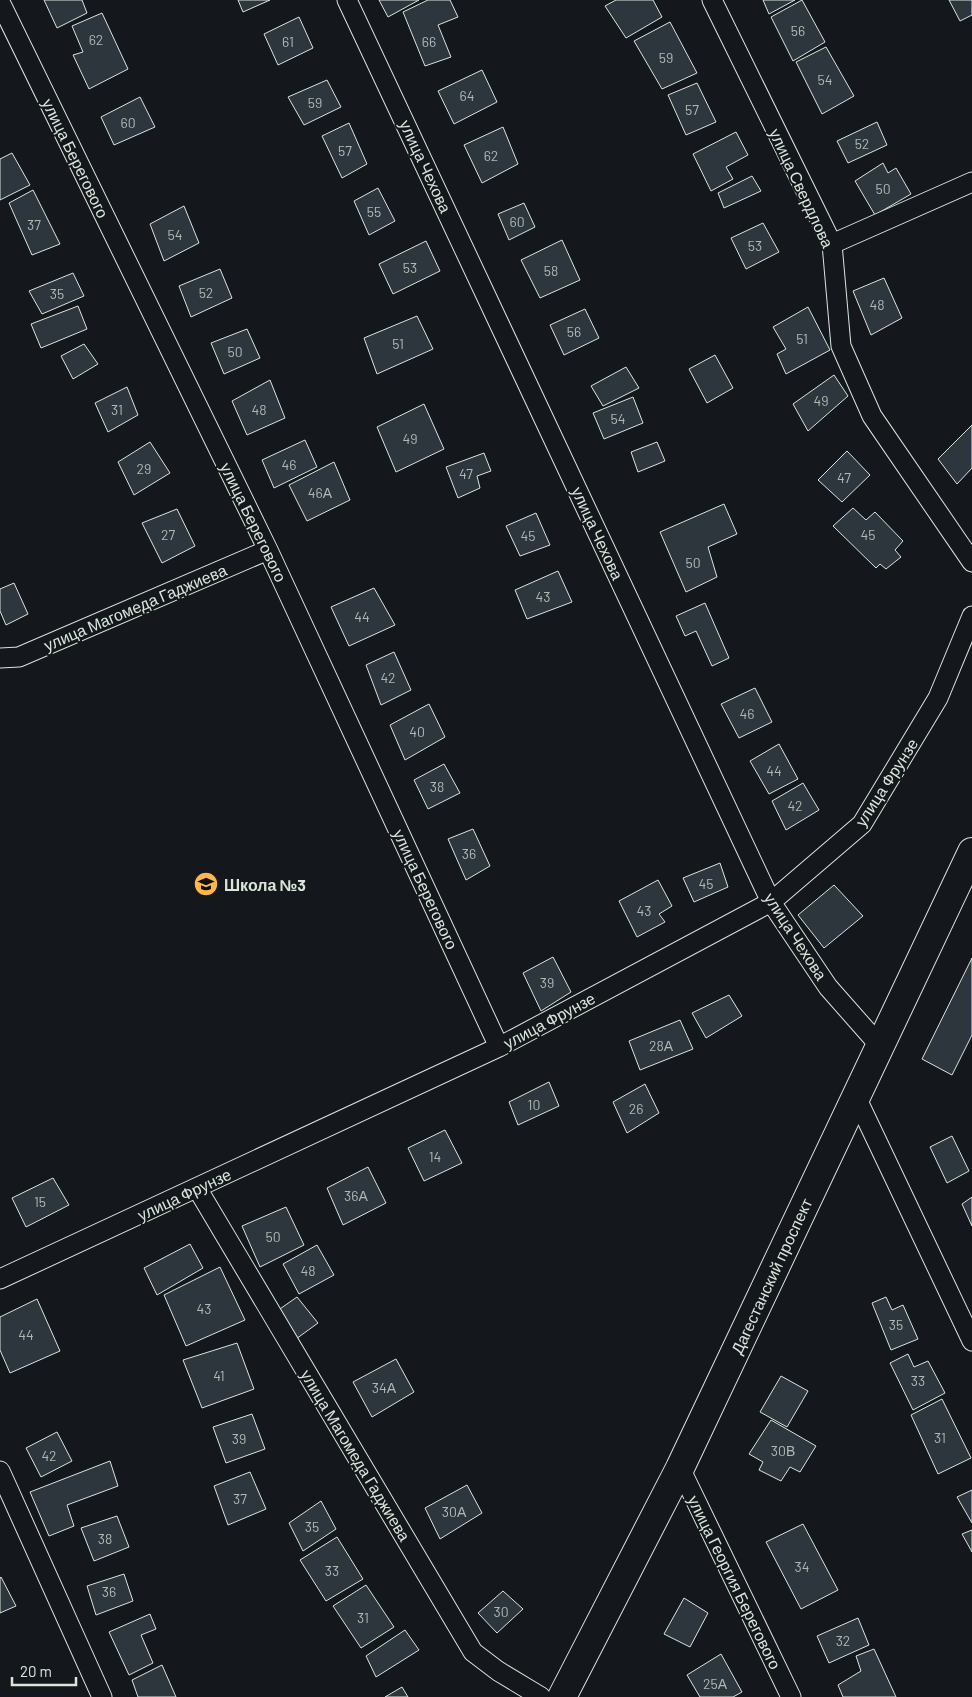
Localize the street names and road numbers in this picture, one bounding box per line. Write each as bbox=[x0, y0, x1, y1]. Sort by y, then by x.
street label: улица Берегового bbox=[39, 95, 113, 221]
street label: улица Чехова bbox=[396, 117, 456, 216]
street label: улица Свердлова bbox=[766, 125, 838, 251]
street label: улица Берегового bbox=[217, 459, 291, 585]
street label: улица Чехова bbox=[568, 484, 628, 583]
street label: улица Магомеда Гаджиева bbox=[41, 560, 229, 654]
street label: улица Фрунзе bbox=[851, 734, 922, 830]
street label: улица Берегового bbox=[390, 826, 462, 952]
street label: улица Чехова bbox=[761, 889, 831, 983]
street label: улица Фрунзе bbox=[500, 988, 598, 1052]
street label: улица Фрунзе bbox=[134, 1164, 234, 1224]
street label: Дагестанский проспект bbox=[727, 1195, 816, 1357]
street label: улица Магомеда Гаджиева bbox=[297, 1366, 415, 1544]
street label: улица Георгия Берегового bbox=[685, 1492, 786, 1672]

